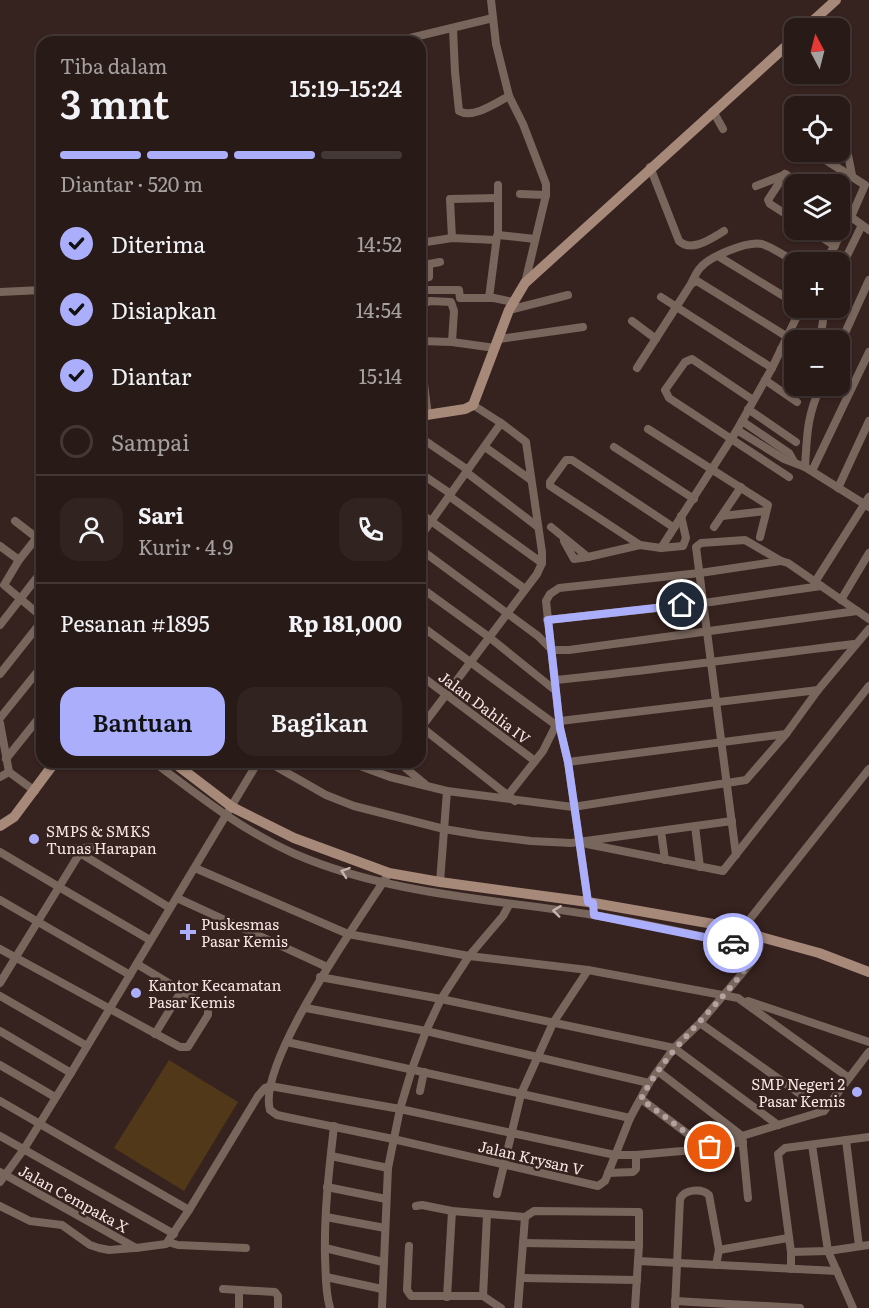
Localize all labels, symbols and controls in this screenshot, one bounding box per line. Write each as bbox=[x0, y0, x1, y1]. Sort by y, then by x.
north arrow bbox=[784, 18, 850, 84]
map controls bbox=[784, 18, 850, 396]
text: Tiba dalam bbox=[60, 50, 167, 80]
text: 15:19–15:24 bbox=[290, 71, 402, 104]
text: 3 mnt bbox=[60, 73, 169, 131]
button: locate bbox=[784, 96, 850, 162]
text: Diantar · 520 m bbox=[60, 168, 203, 198]
button: layers bbox=[784, 174, 850, 240]
icon: check bbox=[60, 227, 93, 260]
text: Diterima bbox=[111, 227, 205, 260]
text: 14:52 bbox=[357, 228, 402, 258]
button: + bbox=[784, 252, 850, 318]
icon: check bbox=[60, 293, 93, 326]
text: Disiapkan bbox=[111, 293, 217, 326]
text: 14:54 bbox=[356, 294, 402, 324]
button: − bbox=[784, 330, 850, 396]
icon: check bbox=[60, 359, 93, 392]
text: Diantar bbox=[111, 359, 191, 392]
text: 15:14 bbox=[359, 360, 402, 390]
text: Sampai bbox=[111, 425, 189, 458]
button: person bbox=[60, 498, 123, 561]
text: Sari bbox=[138, 498, 184, 531]
button: phone bbox=[339, 498, 402, 561]
text: Kurir · 4.9 bbox=[138, 531, 233, 561]
pin bbox=[656, 579, 707, 630]
icon: home bbox=[665, 588, 698, 621]
text: Pesanan #1895 bbox=[60, 606, 210, 639]
text: Rp 181,000 bbox=[288, 606, 402, 639]
street label: Jalan Dahlia IV bbox=[434, 665, 536, 749]
button: Bantuan bbox=[60, 687, 225, 756]
button: Bagikan bbox=[237, 687, 402, 756]
place label: SMPS & SMKS Tunas Harapan bbox=[46, 819, 157, 859]
marker: SMPS & SMKS Tunas Harapan bbox=[27, 832, 41, 846]
one-way arrow bbox=[340, 867, 351, 880]
one-way arrow bbox=[552, 905, 562, 917]
place label: Puskesmas Pasar Kemis bbox=[201, 912, 288, 952]
courier bbox=[703, 913, 763, 973]
marker: Puskesmas Pasar Kemis bbox=[179, 923, 197, 941]
icon: car bbox=[717, 927, 750, 960]
place label: Kantor Kecamatan Pasar Kemis bbox=[148, 973, 281, 1013]
marker: Kantor Kecamatan Pasar Kemis bbox=[129, 986, 143, 1000]
place label: SMP Negeri 2 Pasar Kemis bbox=[751, 1072, 845, 1112]
marker: SMP Negeri 2 Pasar Kemis bbox=[850, 1085, 864, 1099]
pin bbox=[684, 1121, 735, 1172]
icon: bag bbox=[693, 1130, 726, 1163]
street label: Jalan Krysan V bbox=[476, 1134, 586, 1180]
street label: Jalan Cempaka X bbox=[15, 1158, 133, 1238]

